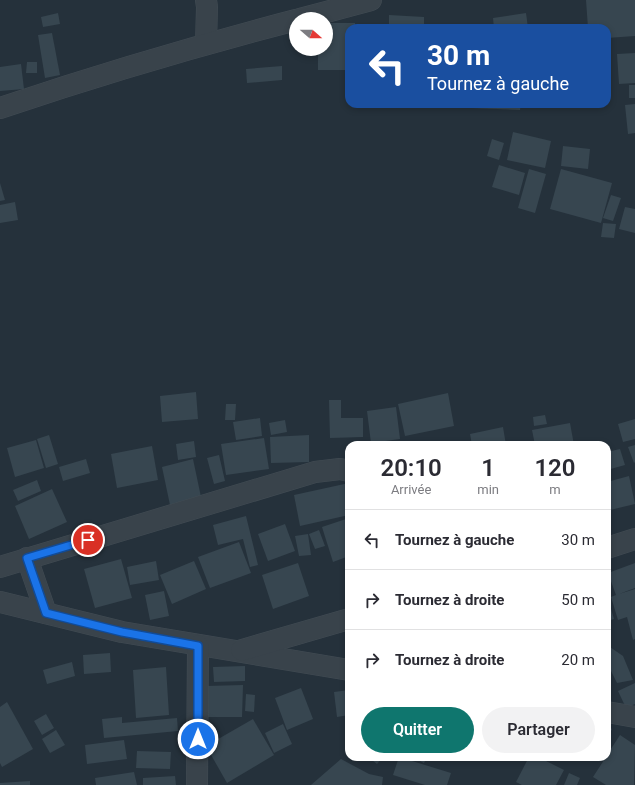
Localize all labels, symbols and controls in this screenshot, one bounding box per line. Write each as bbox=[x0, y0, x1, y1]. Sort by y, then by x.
north arrow bbox=[289, 12, 333, 56]
map controls bbox=[289, 12, 333, 56]
text: 30 m bbox=[427, 39, 490, 72]
icon: left bbox=[361, 40, 413, 92]
text: Tournez à gauche bbox=[427, 73, 569, 94]
text: 20:10 bbox=[380, 454, 442, 482]
text: 1 bbox=[481, 454, 495, 482]
text: 120 bbox=[534, 454, 576, 482]
text: Arrivée bbox=[391, 482, 431, 497]
text: min bbox=[477, 482, 499, 497]
text: m bbox=[549, 482, 561, 497]
pin bbox=[71, 523, 105, 557]
icon: arrive bbox=[77, 529, 99, 551]
icon: left bbox=[361, 529, 383, 551]
text: Tournez à gauche bbox=[395, 531, 514, 549]
text: 30 m bbox=[561, 531, 595, 549]
icon: right bbox=[361, 589, 383, 611]
text: Tournez à droite bbox=[395, 591, 504, 609]
text: 50 m bbox=[561, 591, 595, 609]
icon: right bbox=[361, 649, 383, 671]
text: Tournez à droite bbox=[395, 651, 504, 669]
text: 20 m bbox=[561, 651, 595, 669]
button: Quitter bbox=[361, 707, 474, 753]
button: Partager bbox=[482, 707, 595, 753]
position arrow bbox=[177, 718, 219, 760]

